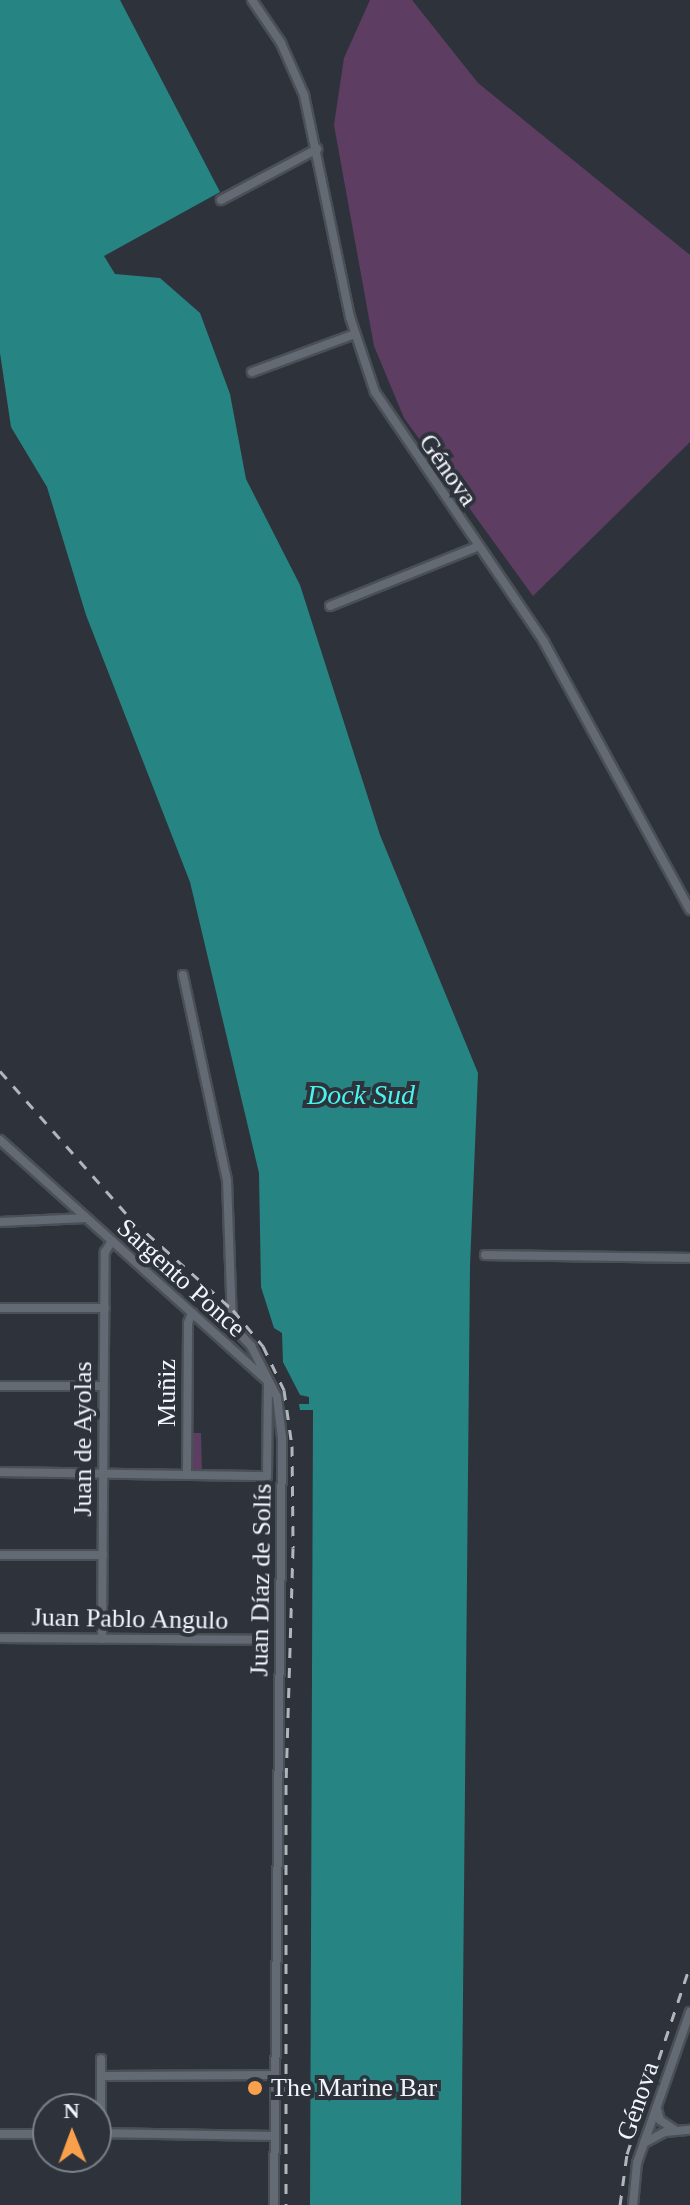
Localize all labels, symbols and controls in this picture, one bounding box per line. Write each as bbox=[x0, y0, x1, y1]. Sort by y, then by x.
street label: Génova bbox=[412, 428, 484, 512]
water label: Dock Sud bbox=[307, 1078, 415, 1112]
street label: Sargento Ponce bbox=[110, 1212, 252, 1344]
street label: Muñiz bbox=[151, 1359, 183, 1427]
street label: Juan de Ayolas bbox=[67, 1361, 99, 1517]
street label: Juan Díaz de Solís bbox=[244, 1483, 278, 1677]
street label: Juan Pablo Angulo bbox=[31, 1602, 229, 1636]
street label: Génova bbox=[610, 2058, 666, 2144]
place label: The Marine Bar bbox=[271, 2072, 437, 2104]
marker: The Marine Bar bbox=[246, 2079, 264, 2097]
north arrow bbox=[32, 2093, 112, 2173]
text: N bbox=[63, 2098, 80, 2123]

